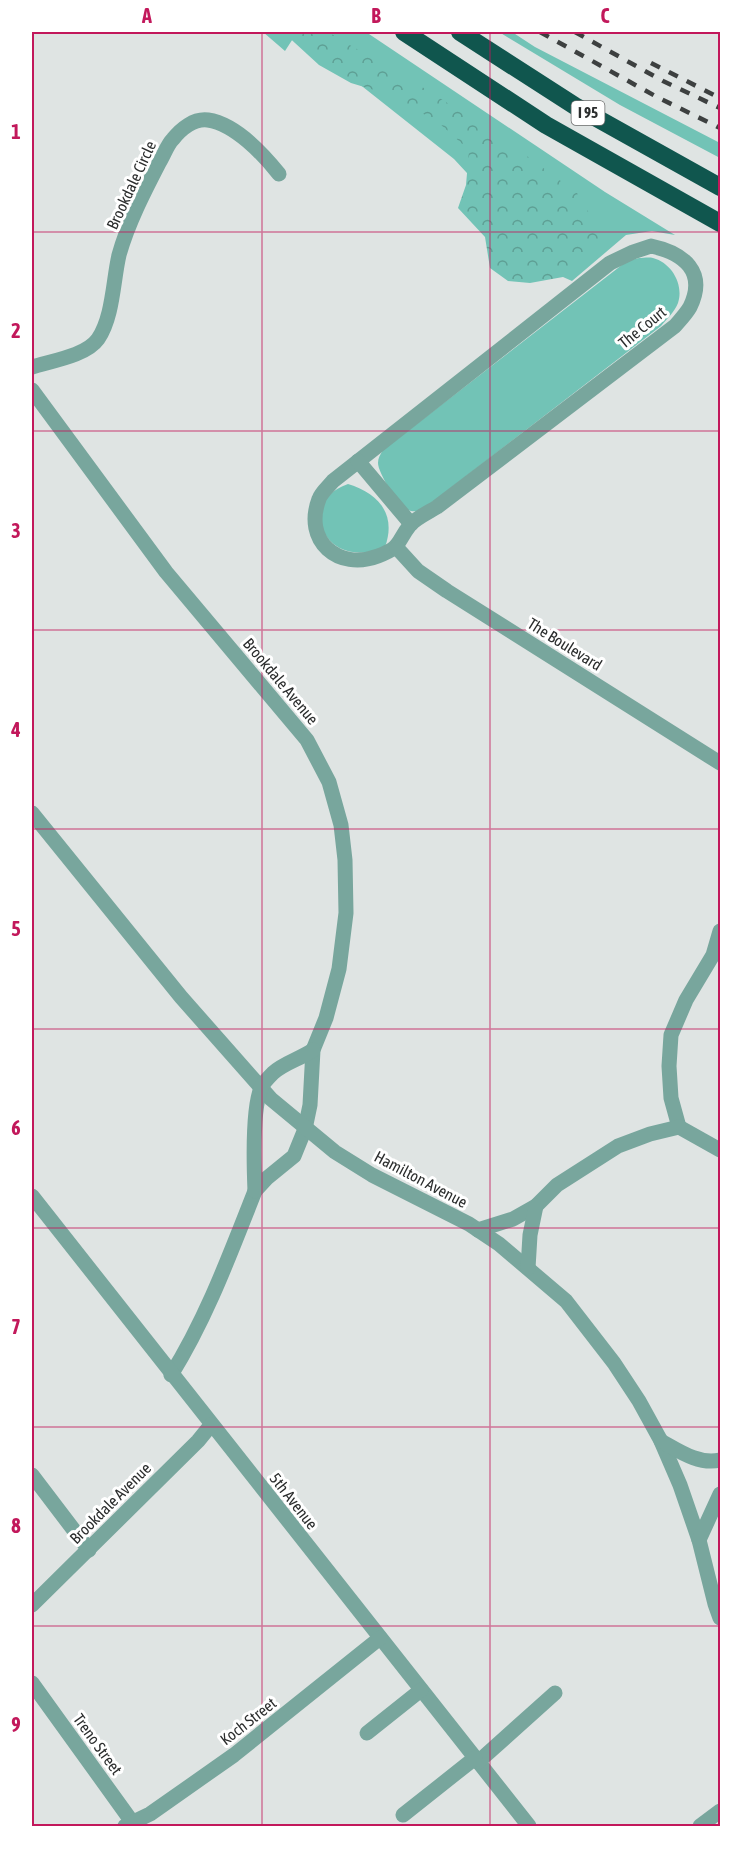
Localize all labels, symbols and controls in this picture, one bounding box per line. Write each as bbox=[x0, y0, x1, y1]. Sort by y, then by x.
text: A bbox=[141, 4, 152, 27]
text: B bbox=[371, 4, 381, 27]
text: C bbox=[601, 4, 610, 27]
road number: I 95 bbox=[572, 101, 604, 125]
text: 1 bbox=[11, 120, 21, 143]
street label: Brookdale Circle bbox=[103, 138, 159, 232]
street label: The Court bbox=[615, 302, 670, 351]
text: 2 bbox=[11, 319, 21, 342]
text: 3 bbox=[11, 519, 21, 542]
street label: The Boulevard bbox=[525, 614, 605, 674]
street label: Brookdale Avenue bbox=[240, 634, 322, 728]
text: 4 bbox=[10, 718, 21, 741]
text: 5 bbox=[11, 917, 21, 940]
text: 6 bbox=[11, 1116, 21, 1139]
street label: Hamilton Avenue bbox=[372, 1147, 470, 1211]
text: 7 bbox=[11, 1315, 21, 1338]
street label: Brookdale Avenue bbox=[66, 1459, 154, 1547]
street label: 5th Avenue bbox=[266, 1469, 322, 1533]
text: 8 bbox=[11, 1514, 21, 1537]
street label: Koch Street bbox=[216, 1693, 280, 1748]
street label: Treno Street bbox=[70, 1710, 126, 1778]
text: 9 bbox=[11, 1713, 21, 1736]

